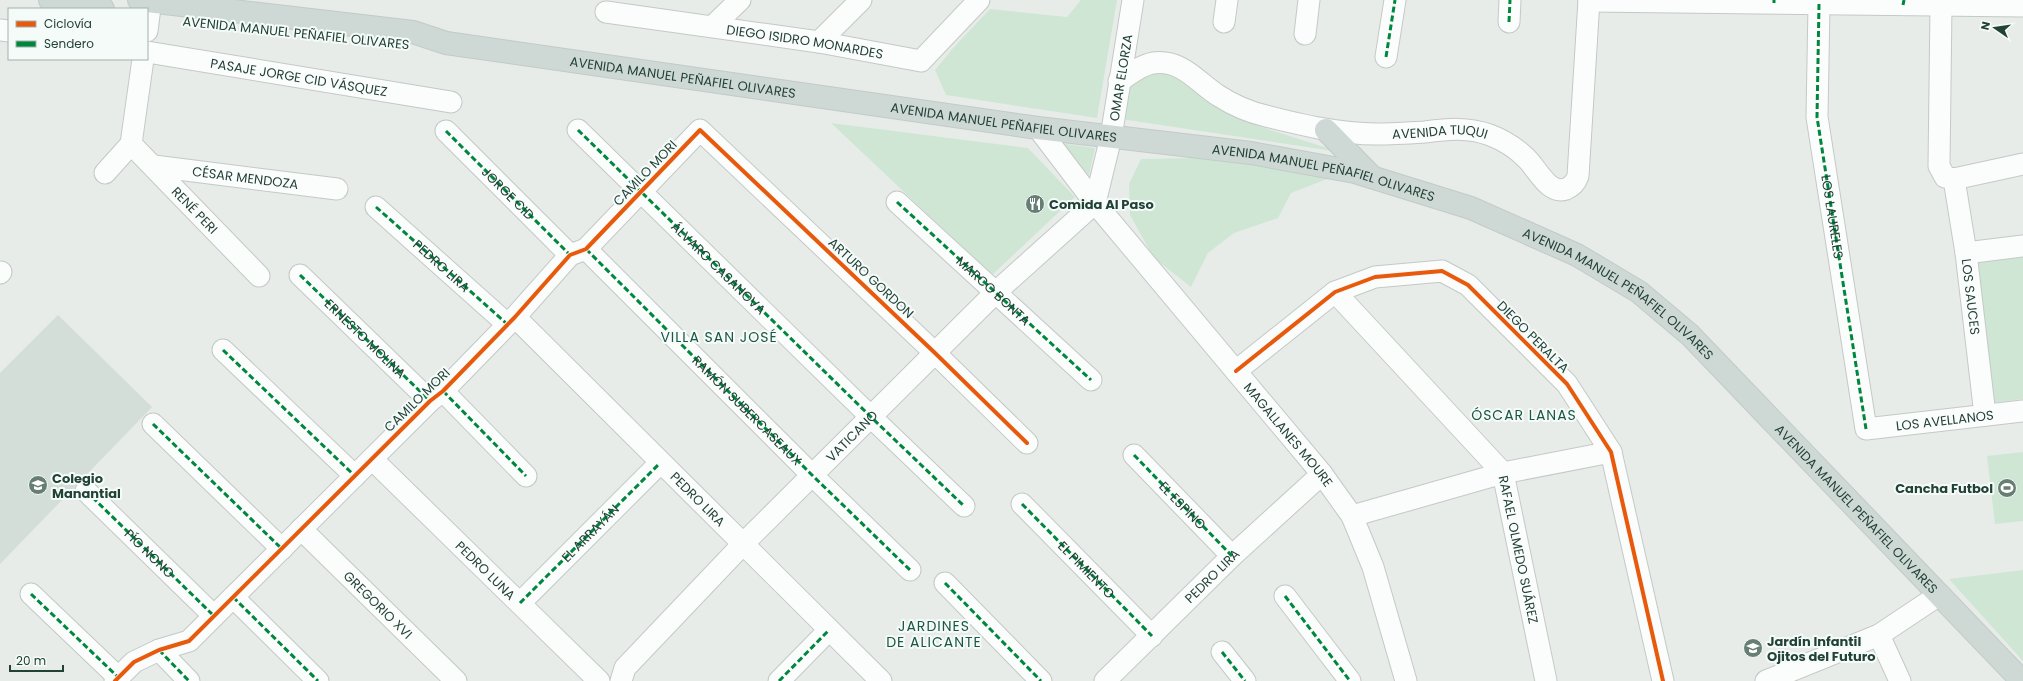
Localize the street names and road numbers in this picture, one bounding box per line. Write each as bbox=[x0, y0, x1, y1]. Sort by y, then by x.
street label: AVENIDA MANUEL PEÑAFIEL OLIVARES bbox=[182, 12, 410, 54]
street label: DIEGO ISIDRO MONARDES bbox=[725, 20, 885, 63]
street label: OMAR ELORZA bbox=[1104, 33, 1137, 123]
street label: AVENIDA MANUEL PEÑAFIEL OLIVARES bbox=[569, 51, 797, 103]
street label: PASAJE JORGE CID VÁSQUEZ bbox=[209, 53, 389, 101]
street label: AVENIDA MANUEL PEÑAFIEL OLIVARES bbox=[889, 97, 1118, 147]
street label: AVENIDA TUQUI bbox=[1392, 120, 1490, 143]
street label: CAMILO MORI bbox=[609, 136, 681, 210]
street label: AVENIDA MANUEL PEÑAFIEL OLIVARES bbox=[1211, 139, 1437, 206]
street label: CÉSAR MENDOZA bbox=[191, 161, 300, 194]
street label: JORGE CID bbox=[478, 163, 539, 224]
street label: LOS LAURELES bbox=[1817, 173, 1849, 260]
street label: RENÉ PERI bbox=[168, 182, 222, 238]
street label: ÁLVARO CASANOVA bbox=[667, 217, 770, 319]
street label: AVENIDA MANUEL PEÑAFIEL OLIVARES bbox=[1520, 223, 1718, 364]
street label: ARTURO GORDON bbox=[824, 233, 918, 323]
street label: PEDRO LIRA bbox=[409, 235, 474, 296]
street label: MARCO BONTA bbox=[952, 252, 1035, 330]
street label: LOS SAUCES bbox=[1957, 258, 1985, 336]
street label: ERNESTO MOLINA bbox=[320, 294, 411, 383]
street label: DIEGO PERALTA bbox=[1493, 297, 1574, 378]
street label: RAMÓN SUBERCASEAUX bbox=[688, 351, 806, 469]
street label: CAMILO MORI bbox=[380, 364, 454, 436]
street label: MAGALLANES MOURE bbox=[1240, 378, 1338, 491]
street label: LOS AVELLANOS bbox=[1895, 405, 1995, 435]
street label: VATICANO bbox=[821, 406, 882, 466]
street label: AVENIDA MANUEL PEÑAFIEL OLIVARES bbox=[1771, 420, 1943, 598]
street label: PEDRO LIRA bbox=[666, 467, 730, 531]
street label: RAFAEL OLMEDO SUÁREZ bbox=[1494, 473, 1543, 625]
street label: EL ESPINO bbox=[1155, 477, 1211, 533]
street label: EL ARRAYÁN bbox=[557, 500, 623, 566]
street label: PÍO NONO bbox=[120, 524, 179, 582]
street label: PEDRO LUNA bbox=[451, 536, 520, 604]
street label: EL PIMIENTO bbox=[1054, 537, 1119, 603]
street label: PEDRO LIRA bbox=[1180, 544, 1244, 607]
street label: GREGORIO XVI bbox=[339, 566, 417, 643]

